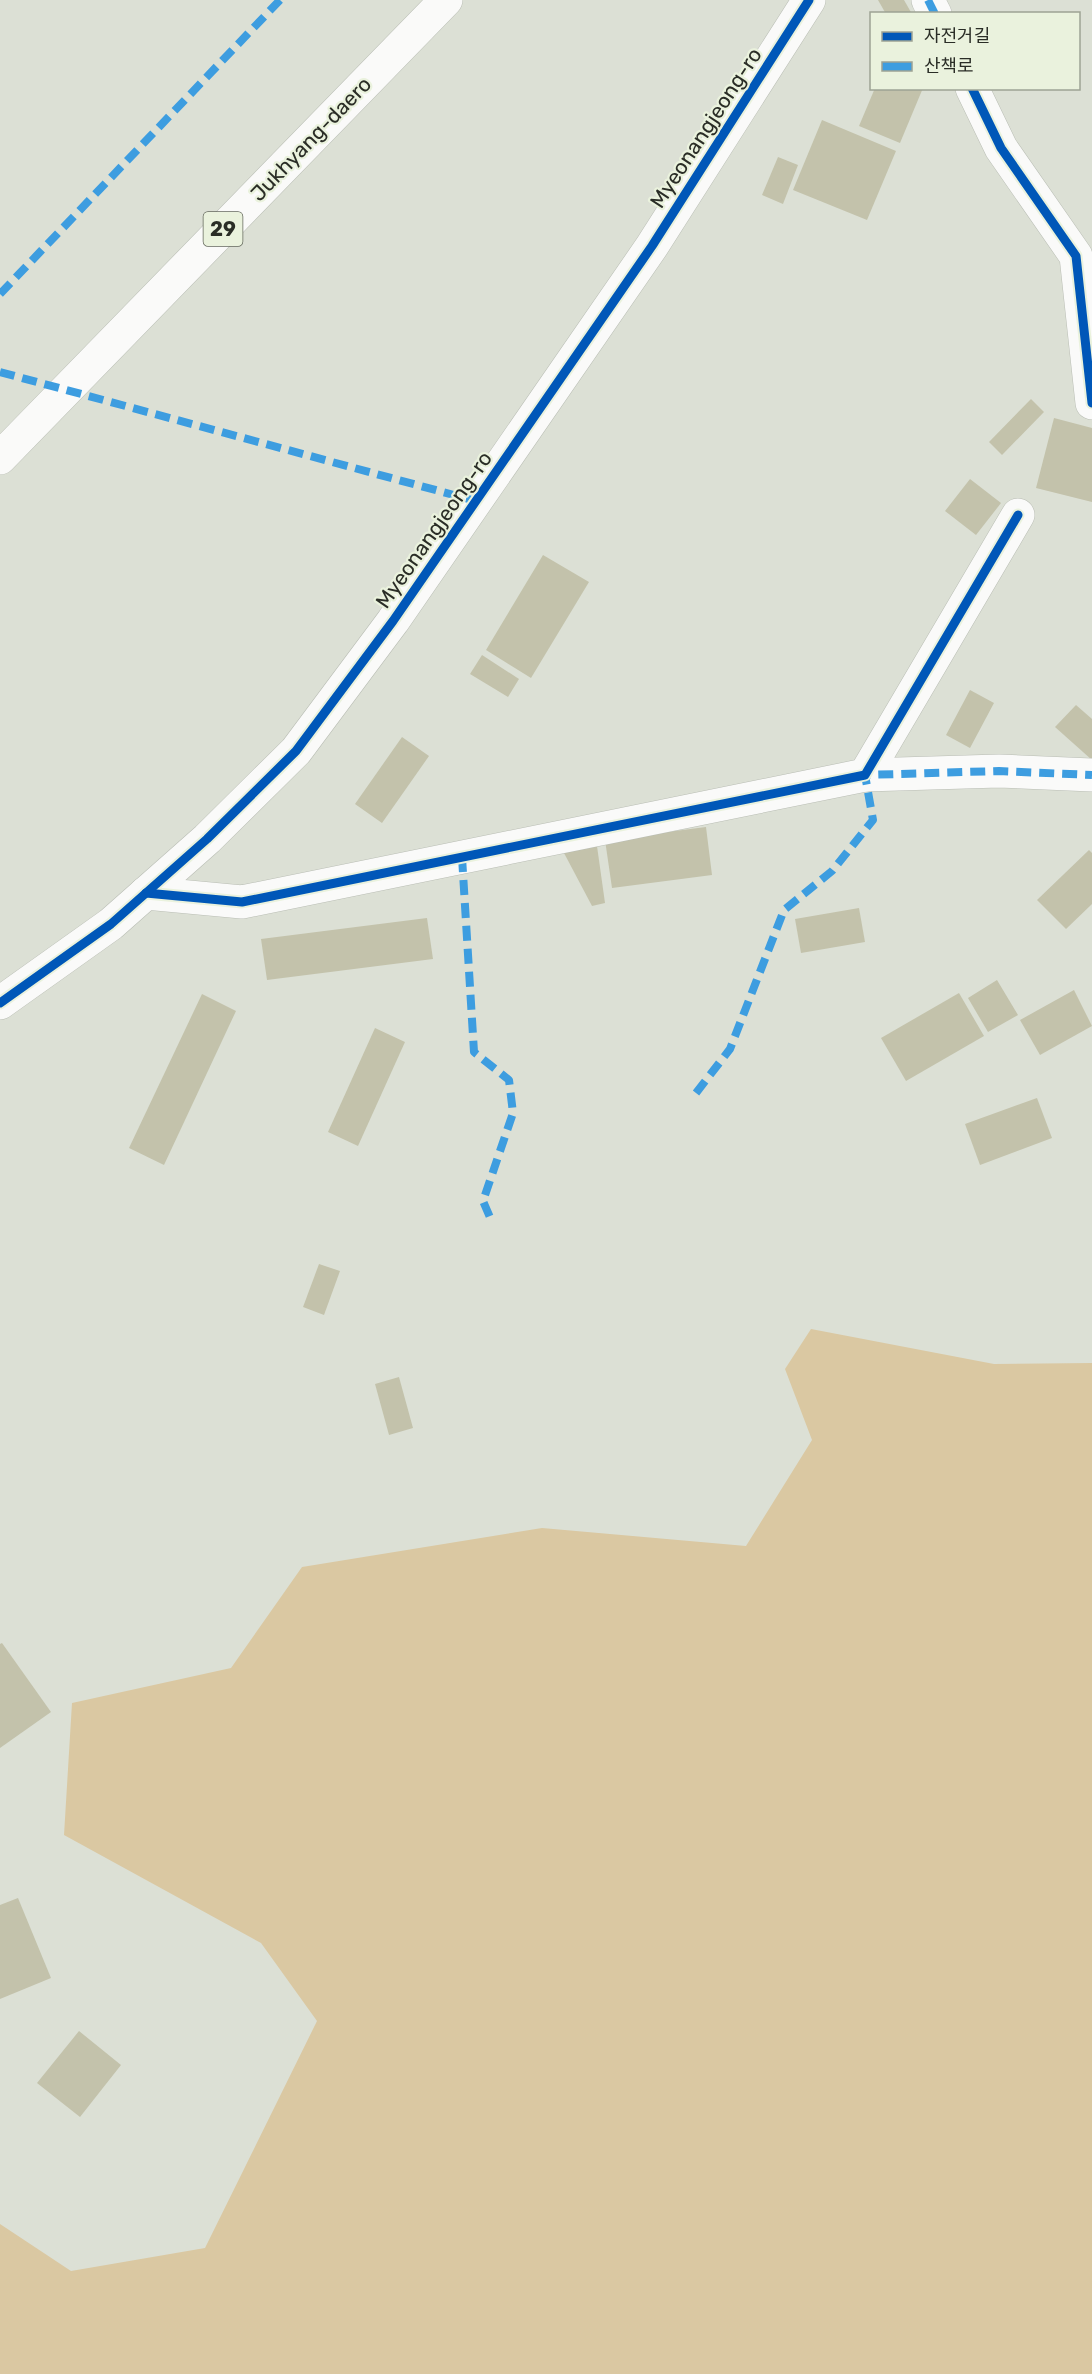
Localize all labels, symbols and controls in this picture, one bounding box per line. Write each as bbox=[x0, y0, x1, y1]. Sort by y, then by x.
legend bbox=[870, 12, 1080, 90]
text: 자전거길 bbox=[924, 25, 990, 47]
street label: Myeonangjeong-ro bbox=[645, 43, 767, 212]
text: 산책로 bbox=[924, 55, 974, 77]
street label: Jukhyang-daero bbox=[245, 71, 376, 206]
road number: 29 bbox=[204, 212, 242, 246]
street label: Myeonangjeong-ro bbox=[370, 446, 497, 613]

